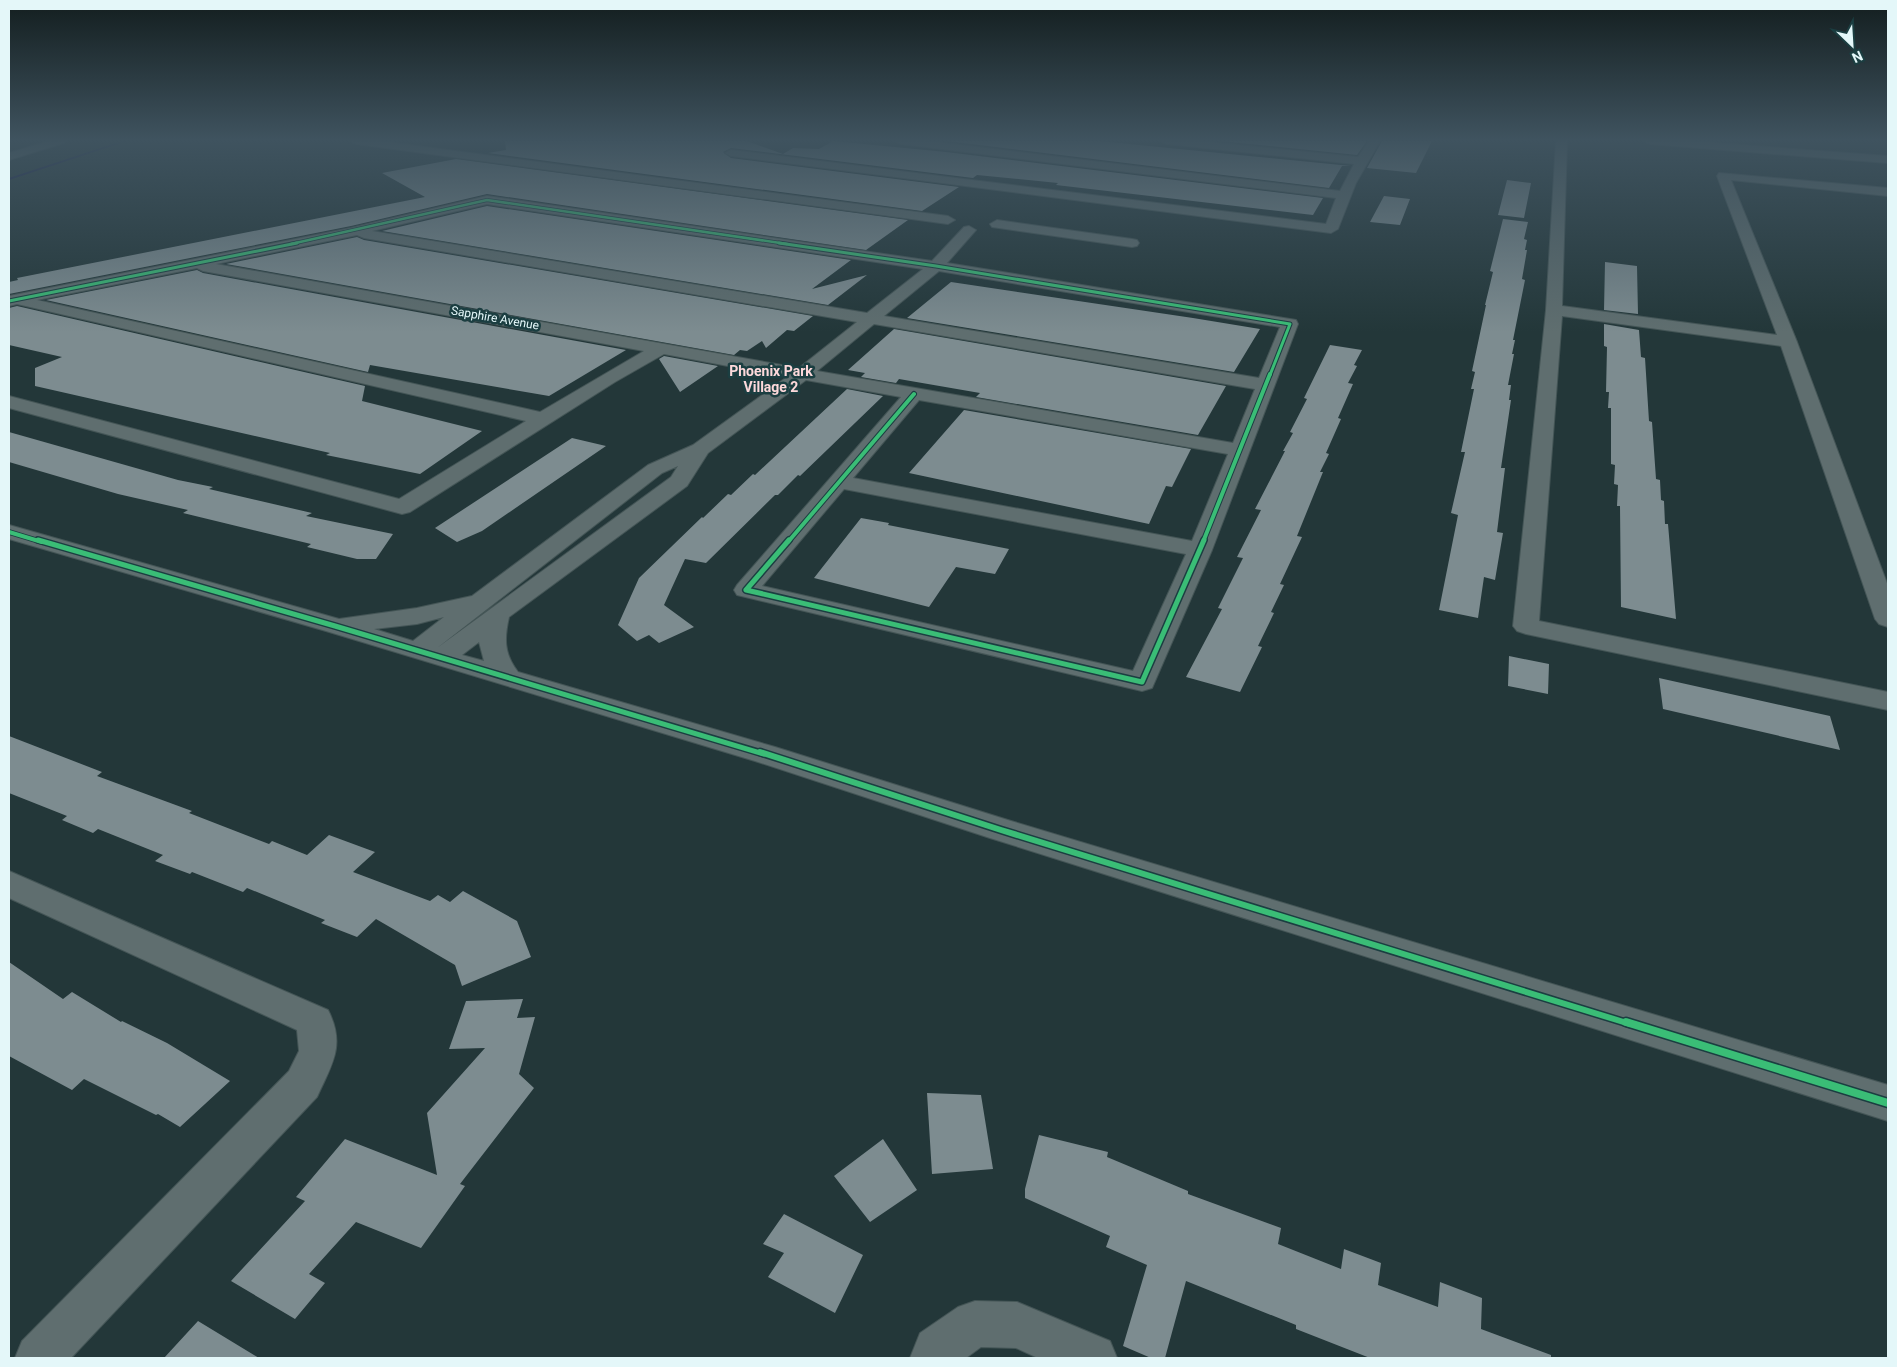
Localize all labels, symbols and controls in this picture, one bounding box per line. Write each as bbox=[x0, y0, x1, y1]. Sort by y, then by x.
north arrow bbox=[1827, 20, 1877, 70]
text: N bbox=[1850, 47, 1865, 66]
street label: Sapphire Avenue bbox=[450, 303, 540, 333]
district label: Phoenix Park Village 2 bbox=[729, 363, 813, 395]

